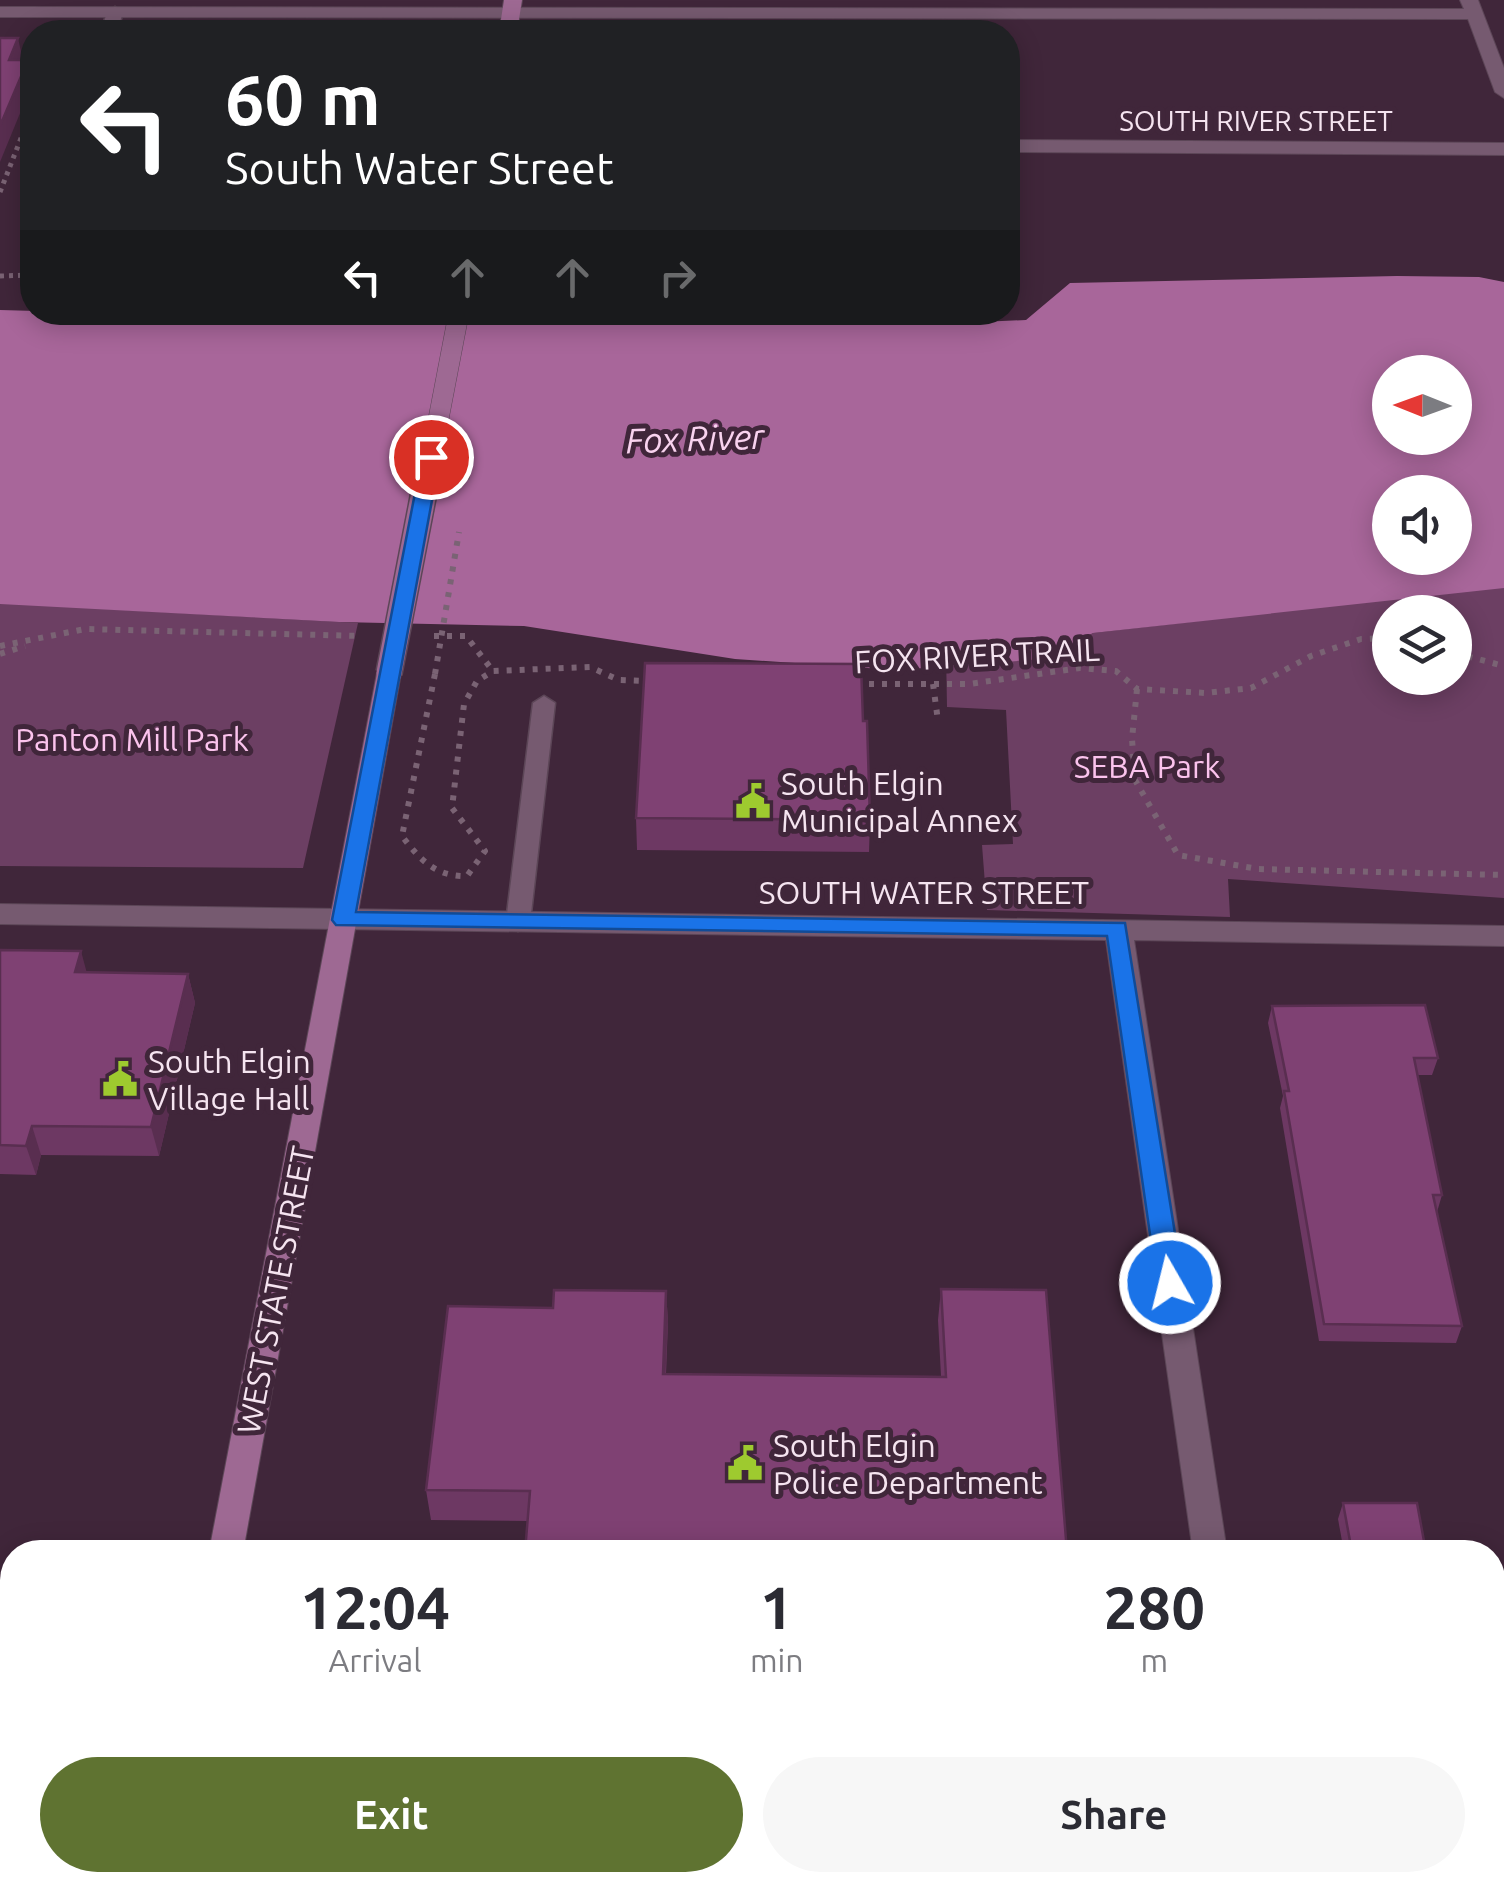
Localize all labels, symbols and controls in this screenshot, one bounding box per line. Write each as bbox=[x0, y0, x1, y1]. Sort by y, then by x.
icon: left bbox=[60, 60, 190, 190]
text: 60 m bbox=[225, 60, 381, 138]
street label: SOUTH RIVER STREET bbox=[1119, 105, 1393, 136]
text: South Water Street bbox=[225, 142, 614, 193]
icon: left bbox=[335, 250, 390, 305]
icon: ahead bbox=[440, 250, 495, 305]
icon: ahead bbox=[545, 250, 600, 305]
icon: right bbox=[650, 250, 705, 305]
north arrow bbox=[1372, 355, 1472, 455]
map controls bbox=[1372, 355, 1472, 695]
pin bbox=[389, 415, 474, 500]
water label: Fox River bbox=[625, 416, 767, 460]
icon: arrive bbox=[404, 430, 459, 485]
button: sound bbox=[1372, 475, 1472, 575]
button: layers bbox=[1372, 595, 1472, 695]
street label: FOX RIVER TRAIL bbox=[853, 631, 1101, 679]
park label: Panton Mill Park bbox=[15, 721, 249, 757]
park label: SEBA Park bbox=[1074, 748, 1220, 784]
place label: South Elgin Municipal Annex bbox=[781, 765, 1018, 838]
public building icon: South Elgin Municipal Annex bbox=[734, 782, 772, 820]
street label: SOUTH WATER STREET bbox=[759, 874, 1089, 910]
place label: South Elgin Village Hall bbox=[148, 1043, 311, 1116]
public building icon: South Elgin Village Hall bbox=[101, 1060, 139, 1098]
street label: WEST STATE STREET bbox=[229, 1143, 321, 1437]
position arrow bbox=[1118, 1231, 1222, 1335]
place label: South Elgin Police Department bbox=[773, 1427, 1043, 1500]
public building icon: South Elgin Police Department bbox=[726, 1444, 764, 1482]
text: 12:04 bbox=[300, 1573, 450, 1640]
text: 1 bbox=[760, 1573, 794, 1640]
text: 280 bbox=[1104, 1573, 1205, 1640]
text: Arrival bbox=[328, 1642, 422, 1678]
text: min bbox=[750, 1642, 804, 1678]
text: m bbox=[1140, 1642, 1168, 1678]
button: Exit bbox=[40, 1757, 743, 1872]
button: Share bbox=[763, 1757, 1465, 1872]

